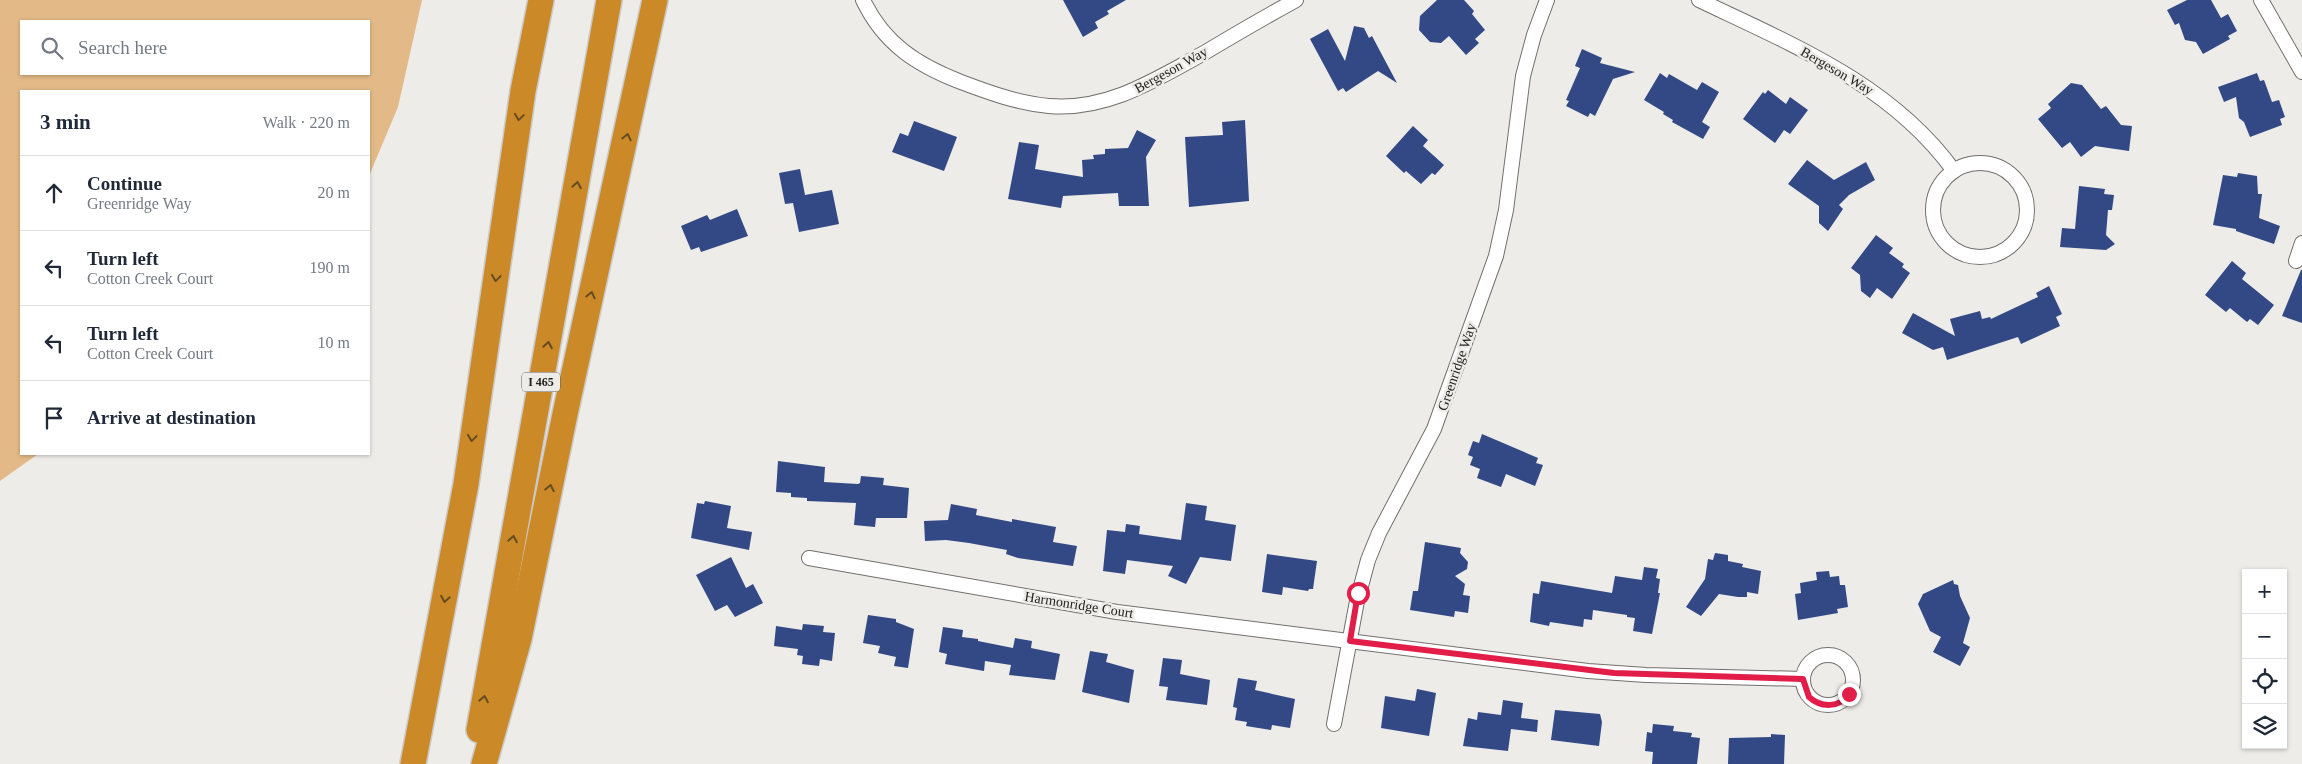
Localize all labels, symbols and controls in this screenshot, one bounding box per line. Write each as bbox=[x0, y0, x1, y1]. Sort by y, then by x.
search box bbox=[20, 20, 370, 75]
icon: search bbox=[38, 34, 66, 62]
text: Search here bbox=[78, 37, 167, 58]
street label: Bergeson Way bbox=[1132, 44, 1210, 96]
street label: Bergeson Way bbox=[1798, 44, 1876, 98]
text: 3 min bbox=[40, 110, 91, 134]
one-way arrow bbox=[515, 112, 525, 121]
text: Walk · 220 m bbox=[263, 114, 350, 131]
one-way arrow bbox=[621, 132, 632, 141]
text: Continue bbox=[87, 173, 162, 194]
icon: ahead bbox=[40, 179, 68, 207]
one-way arrow bbox=[571, 180, 581, 189]
text: 20 m bbox=[318, 184, 350, 201]
text: Greenridge Way bbox=[87, 195, 192, 212]
text: Turn left bbox=[87, 248, 159, 269]
icon: left bbox=[40, 254, 68, 282]
text: 190 m bbox=[310, 259, 350, 276]
text: Cotton Creek Court bbox=[87, 270, 213, 287]
one-way arrow bbox=[491, 274, 502, 282]
one-way arrow bbox=[585, 291, 596, 300]
street label: Greenridge Way bbox=[1435, 321, 1479, 413]
text: Turn left bbox=[87, 323, 159, 344]
icon: left bbox=[40, 329, 68, 357]
text: 10 m bbox=[318, 334, 350, 351]
one-way arrow bbox=[543, 340, 553, 349]
text: Cotton Creek Court bbox=[87, 345, 213, 362]
road number: I 465 bbox=[522, 372, 560, 392]
icon: arrive bbox=[40, 404, 68, 432]
text: Arrive at destination bbox=[87, 407, 256, 428]
one-way arrow bbox=[468, 434, 478, 443]
one-way arrow bbox=[544, 484, 554, 493]
one-way arrow bbox=[507, 534, 518, 543]
map controls bbox=[2242, 569, 2287, 749]
button: + bbox=[2242, 569, 2287, 614]
route start bbox=[1347, 582, 1370, 605]
street label: Harmonridge Court bbox=[1023, 589, 1135, 621]
one-way arrow bbox=[441, 594, 451, 603]
button: − bbox=[2242, 614, 2287, 659]
button: locate bbox=[2242, 659, 2287, 704]
route end bbox=[1838, 683, 1861, 706]
one-way arrow bbox=[479, 694, 489, 703]
button: layers bbox=[2242, 704, 2287, 749]

